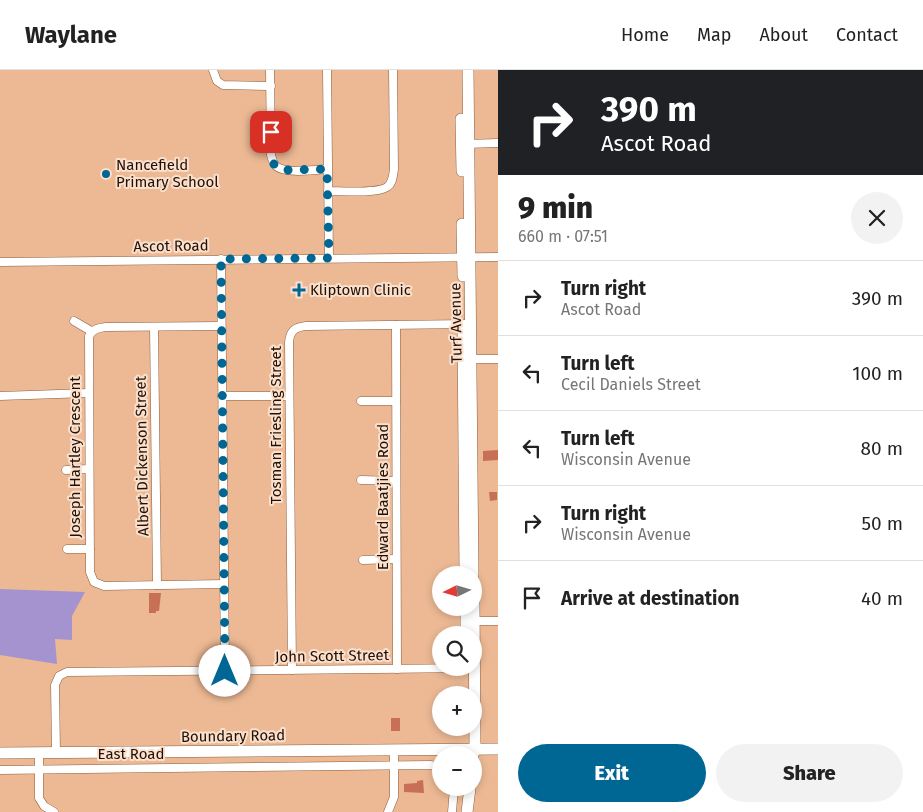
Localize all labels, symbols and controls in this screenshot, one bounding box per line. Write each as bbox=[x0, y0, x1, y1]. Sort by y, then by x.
text: Waylane bbox=[25, 21, 117, 49]
text: Home bbox=[621, 24, 669, 46]
text: Map bbox=[697, 24, 731, 46]
text: About bbox=[759, 24, 808, 46]
text: Contact bbox=[836, 24, 898, 46]
text: 390 m bbox=[601, 88, 697, 130]
icon: right bbox=[518, 90, 583, 155]
pin bbox=[250, 111, 292, 153]
icon: arrive bbox=[257, 118, 285, 146]
text: Ascot Road bbox=[601, 130, 711, 157]
place label: Nancefield Primary School bbox=[116, 156, 219, 191]
marker: Nancefield Primary School bbox=[100, 168, 112, 180]
text: 9 min bbox=[518, 190, 593, 226]
button: close bbox=[851, 192, 903, 244]
text: 660 m · 07:51 bbox=[518, 227, 608, 246]
street label: Ascot Road bbox=[133, 236, 209, 256]
text: Turn right bbox=[561, 277, 646, 300]
place label: Kliptown Clinic bbox=[310, 281, 411, 299]
marker: Kliptown Clinic bbox=[292, 283, 306, 297]
street label: Turf Avenue bbox=[446, 283, 466, 363]
icon: right bbox=[518, 284, 546, 312]
text: 390 m bbox=[852, 287, 903, 310]
text: Ascot Road bbox=[561, 300, 641, 319]
street label: Tosman Friesling Street bbox=[267, 345, 285, 504]
text: Turn left bbox=[561, 352, 635, 375]
icon: left bbox=[518, 359, 546, 387]
text: 100 m bbox=[852, 362, 903, 385]
street label: Albert Dickenson Street bbox=[132, 375, 152, 536]
text: Cecil Daniels Street bbox=[561, 375, 701, 394]
street label: Joseph Hartley Crescent bbox=[66, 376, 84, 538]
street label: Edward Baatjies Road bbox=[374, 424, 392, 570]
text: Turn left bbox=[561, 427, 635, 450]
icon: left bbox=[518, 434, 546, 462]
text: 80 m bbox=[861, 437, 903, 460]
text: Wisconsin Avenue bbox=[561, 450, 691, 469]
text: Turn right bbox=[561, 502, 646, 525]
icon: right bbox=[518, 509, 546, 537]
text: 50 m bbox=[862, 512, 903, 535]
text: Wisconsin Avenue bbox=[561, 525, 691, 544]
north arrow bbox=[432, 566, 482, 616]
map controls bbox=[432, 566, 482, 796]
icon: arrive bbox=[518, 584, 546, 612]
text: Arrive at destination bbox=[561, 587, 740, 610]
text: 40 m bbox=[861, 587, 903, 610]
button: search bbox=[432, 626, 482, 676]
position arrow bbox=[198, 644, 250, 696]
street label: John Scott Street bbox=[275, 646, 390, 666]
button: + bbox=[432, 686, 482, 736]
street label: Boundary Road bbox=[181, 726, 285, 746]
button: Exit bbox=[518, 744, 706, 802]
button: Share bbox=[716, 744, 903, 802]
street label: East Road bbox=[98, 745, 164, 763]
button: − bbox=[432, 746, 482, 796]

